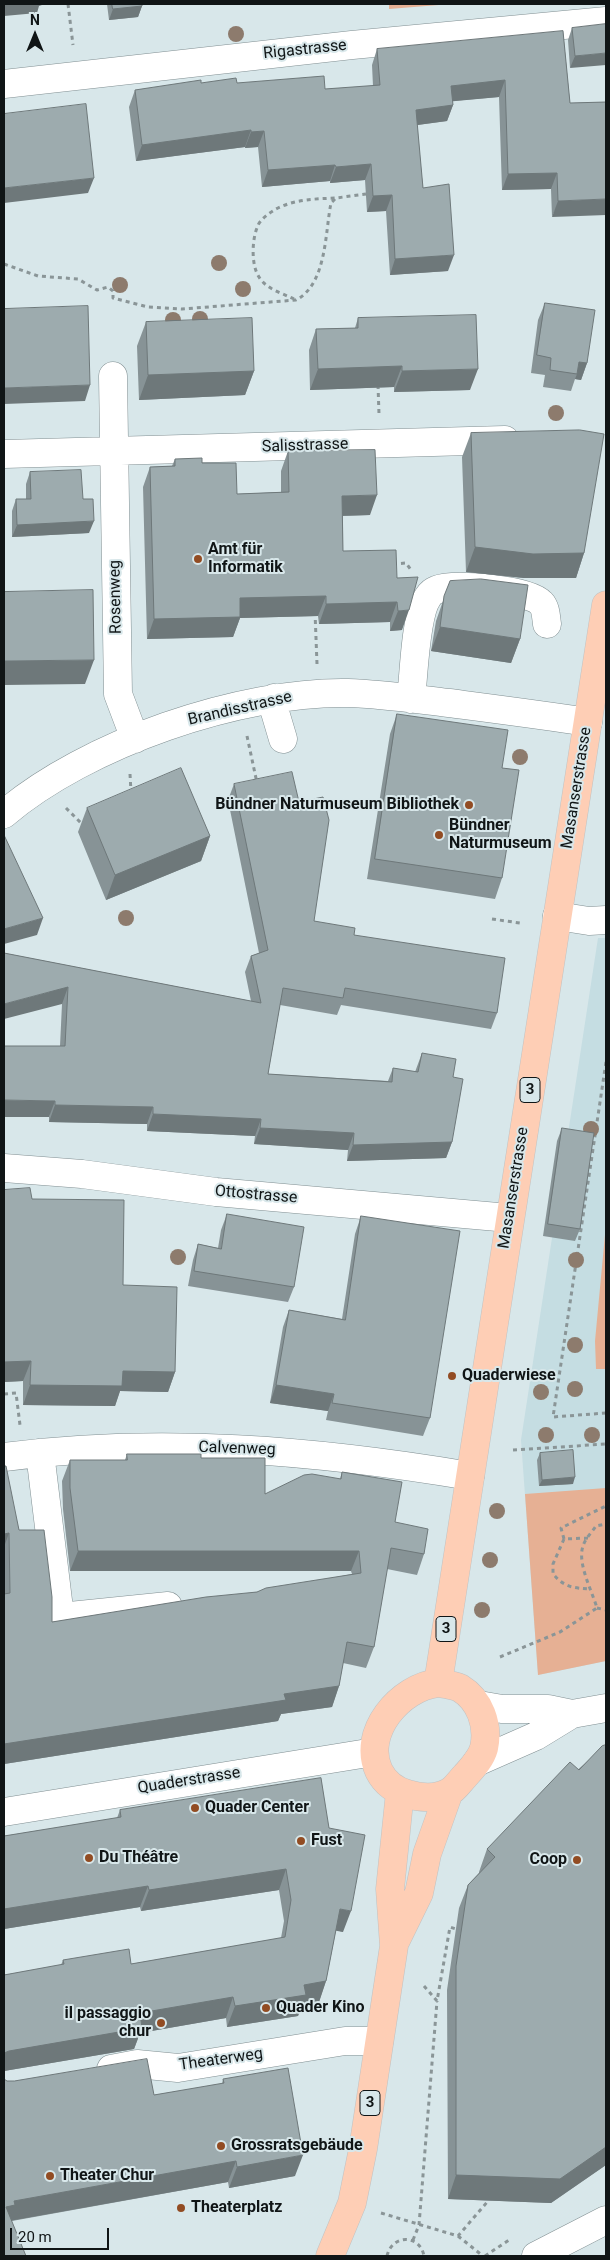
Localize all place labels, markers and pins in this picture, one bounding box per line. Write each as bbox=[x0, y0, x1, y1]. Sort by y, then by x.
place label: Amt für Informatik bbox=[208, 540, 283, 578]
marker: Amt für Informatik bbox=[192, 553, 204, 565]
place label: Bündner Naturmuseum Bibliothek bbox=[215, 795, 459, 815]
marker: Bündner Naturmuseum Bibliothek bbox=[463, 799, 475, 811]
place label: Bündner Naturmuseum bbox=[449, 816, 552, 854]
marker: Bündner Naturmuseum bbox=[433, 829, 445, 841]
place label: Quaderwiese bbox=[462, 1366, 556, 1386]
marker: Quaderwiese bbox=[446, 1370, 458, 1382]
place label: Quader Center bbox=[205, 1798, 309, 1818]
marker: Quader Center bbox=[189, 1802, 201, 1814]
place label: Fust bbox=[311, 1831, 342, 1851]
marker: Fust bbox=[295, 1835, 307, 1847]
place label: Du Théâtre bbox=[99, 1848, 178, 1868]
place label: Coop bbox=[529, 1850, 567, 1870]
marker: Du Théâtre bbox=[83, 1852, 95, 1864]
marker: Coop bbox=[571, 1854, 583, 1866]
place label: Quader Kino bbox=[276, 1998, 364, 2018]
marker: Quader Kino bbox=[260, 2002, 272, 2014]
place label: il passaggio chur bbox=[64, 2004, 151, 2042]
marker: il passaggio chur bbox=[155, 2017, 167, 2029]
place label: Grossratsgebäude bbox=[231, 2136, 363, 2156]
marker: Grossratsgebäude bbox=[215, 2140, 227, 2152]
place label: Theater Chur bbox=[60, 2166, 154, 2186]
marker: Theater Chur bbox=[44, 2170, 56, 2182]
place label: Theaterplatz bbox=[191, 2198, 282, 2218]
marker: Theaterplatz bbox=[175, 2202, 187, 2214]

